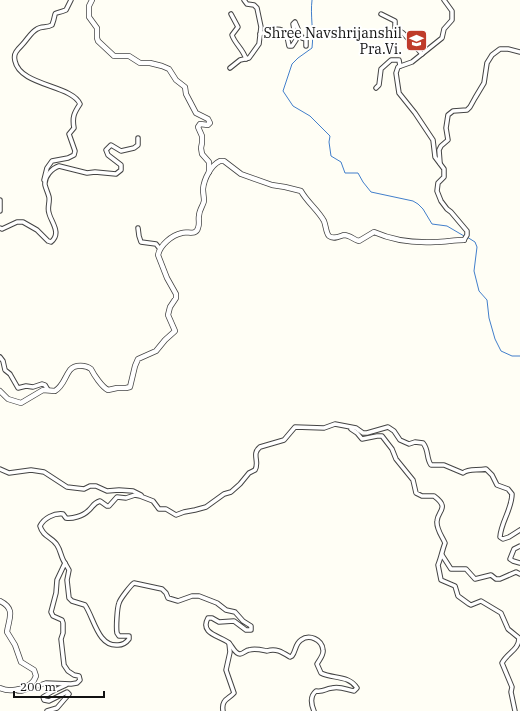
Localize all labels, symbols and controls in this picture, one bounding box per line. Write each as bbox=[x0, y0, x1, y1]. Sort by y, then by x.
place label: Shree Navshrijanshil Pra.Vi. bbox=[264, 24, 402, 58]
school or university icon: Shree Navshrijanshil Pra.Vi. bbox=[404, 28, 430, 54]
scale bar bbox=[14, 673, 104, 699]
text: 200 m bbox=[20, 679, 56, 694]

